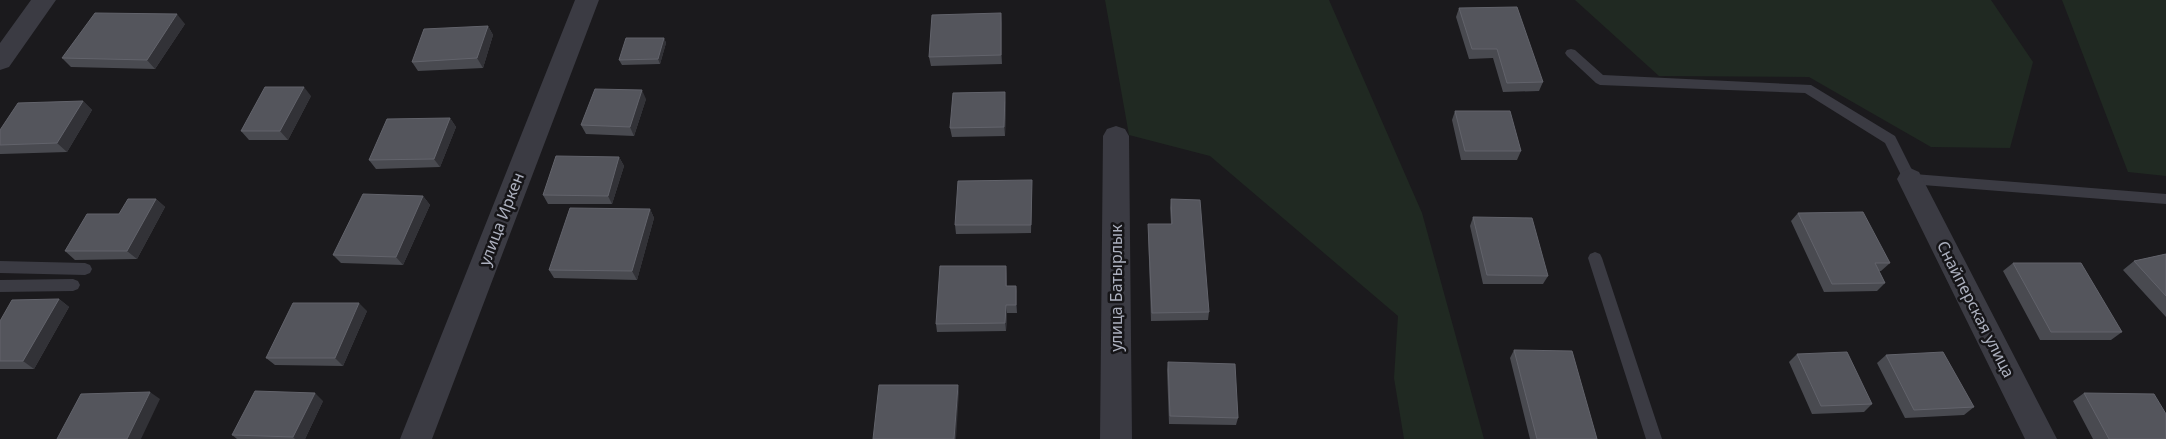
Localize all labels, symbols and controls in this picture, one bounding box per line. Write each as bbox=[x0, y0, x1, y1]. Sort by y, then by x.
street label: улица Иркен bbox=[473, 169, 529, 269]
street label: улица Батырлык bbox=[1105, 224, 1127, 352]
street label: Снайперская улица bbox=[1932, 237, 2020, 381]

